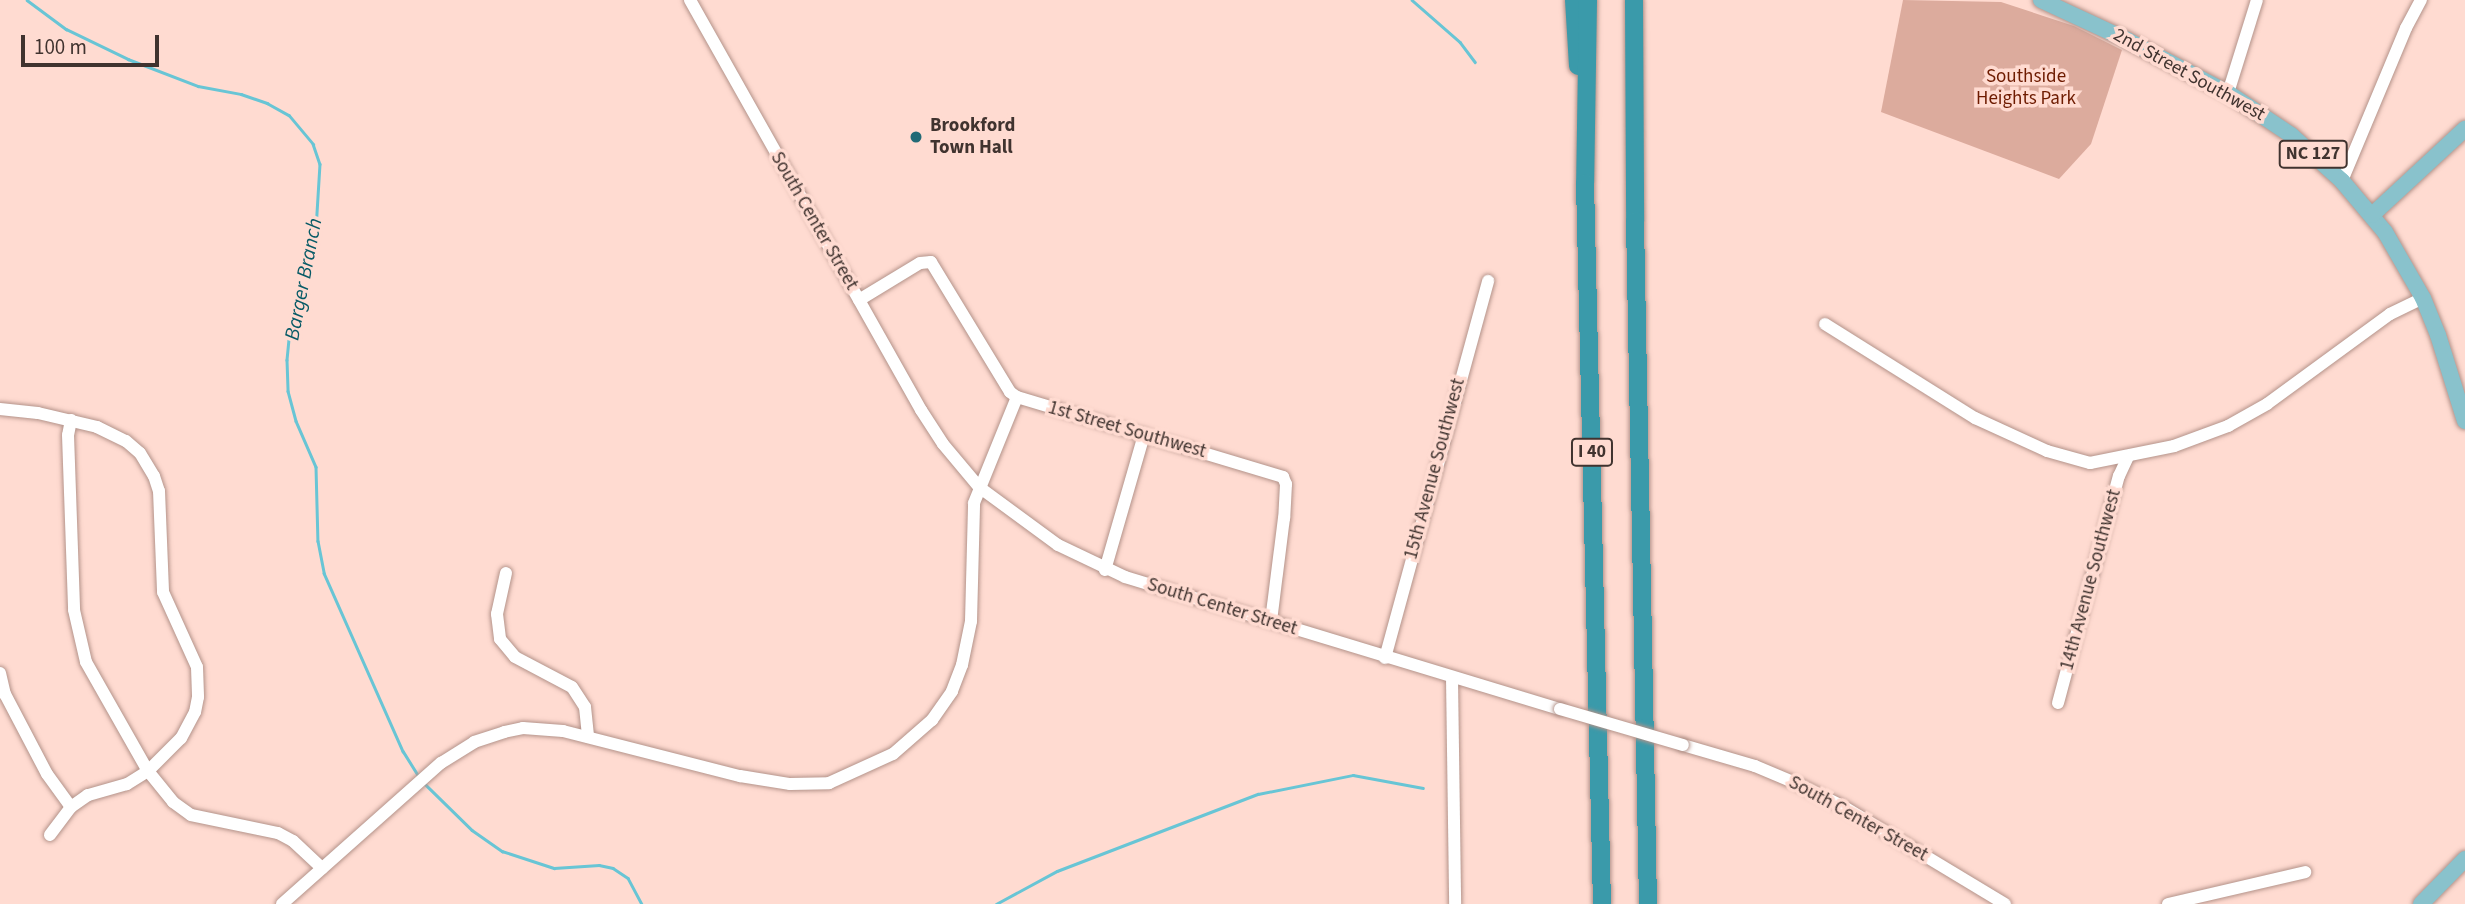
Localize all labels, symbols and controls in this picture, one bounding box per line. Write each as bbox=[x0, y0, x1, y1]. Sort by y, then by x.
scale bar bbox=[24, 21, 163, 65]
street label: 2nd Street Southwest bbox=[2109, 24, 2269, 126]
text: 100 m bbox=[34, 32, 87, 62]
park label: Southside Heights Park bbox=[1976, 66, 2076, 110]
place label: Brookford Town Hall bbox=[930, 115, 1015, 159]
marker: Brookford Town Hall bbox=[908, 129, 924, 145]
road number: NC 127 bbox=[2278, 140, 2348, 168]
street label: South Center Street bbox=[765, 148, 863, 294]
water label: Barger Branch bbox=[279, 216, 327, 342]
street label: 15th Avenue Southwest bbox=[1400, 376, 1470, 562]
street label: 1st Street Southwest bbox=[1045, 397, 1209, 463]
road number: I 40 bbox=[1569, 438, 1615, 466]
street label: 14th Avenue Southwest bbox=[2056, 487, 2126, 673]
street label: South Center Street bbox=[1144, 573, 1300, 641]
street label: South Center Street bbox=[1784, 771, 1932, 867]

